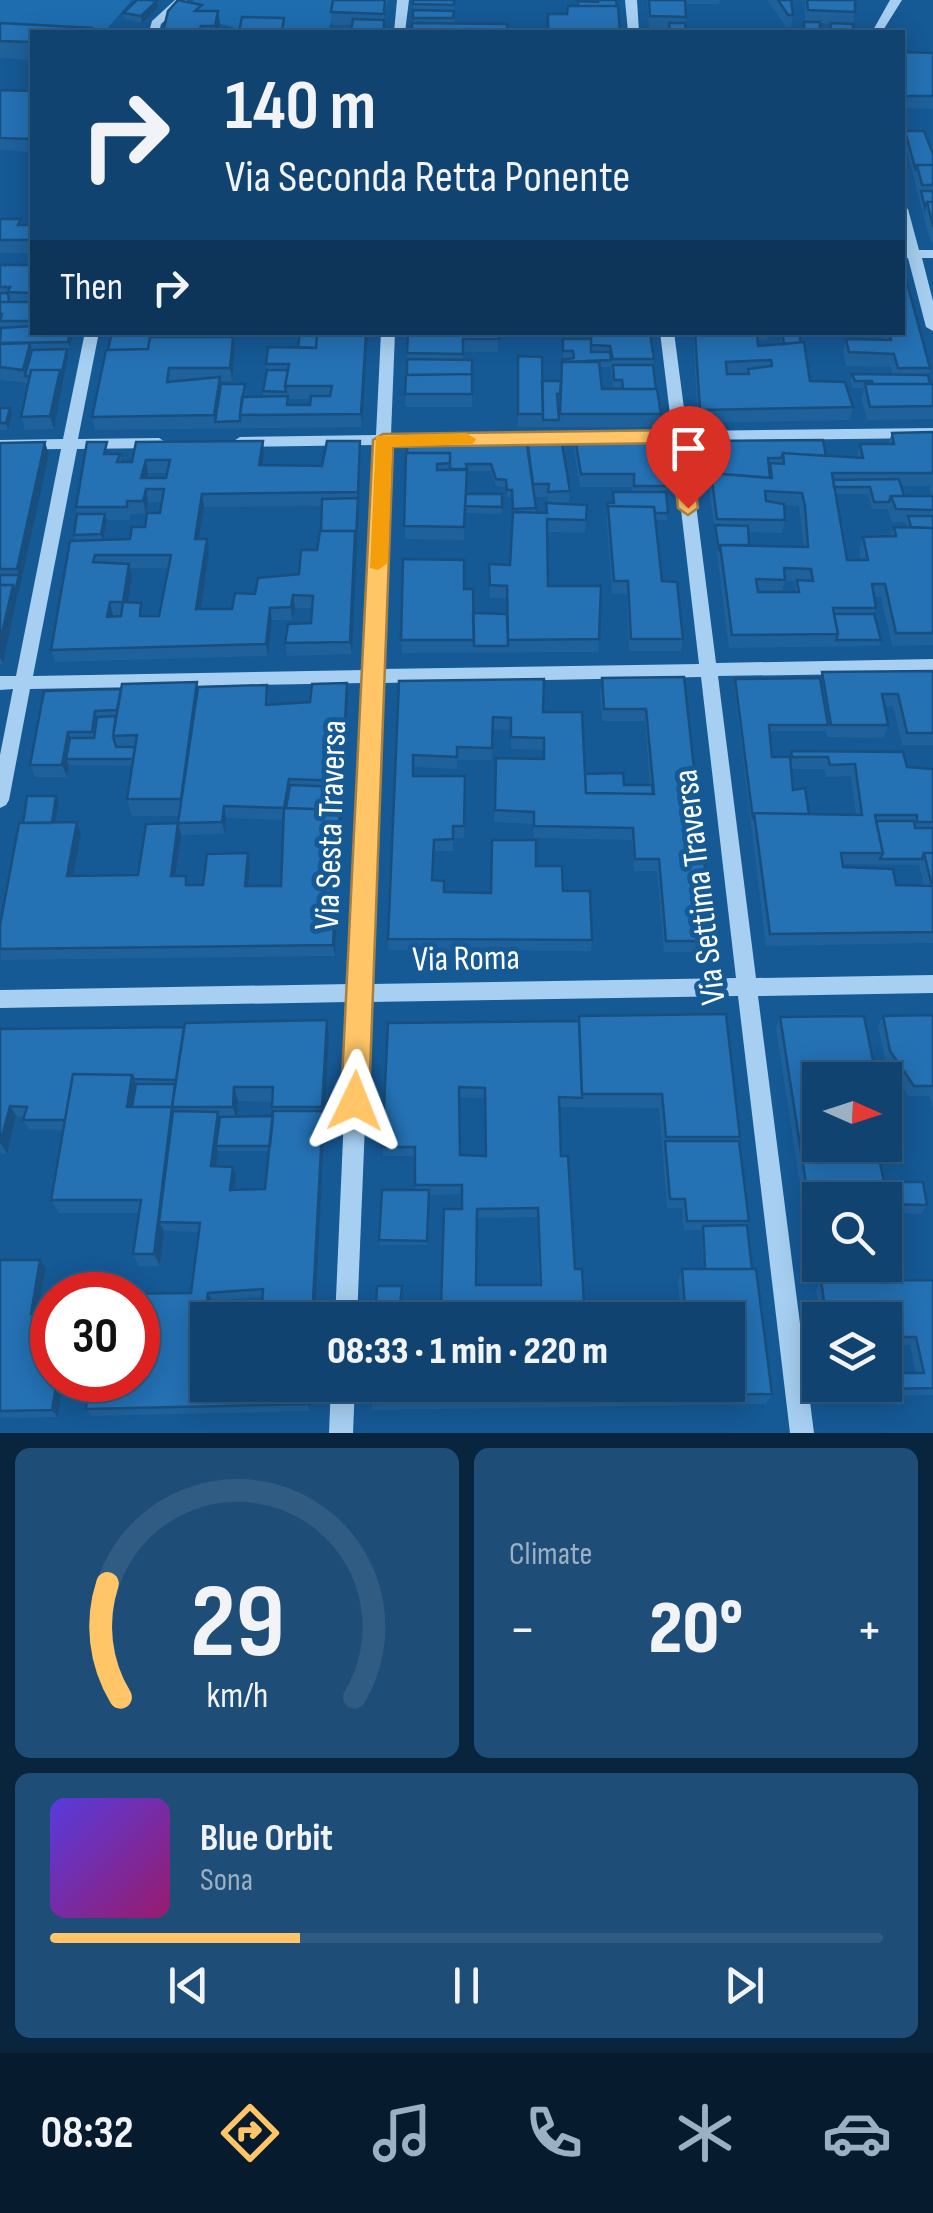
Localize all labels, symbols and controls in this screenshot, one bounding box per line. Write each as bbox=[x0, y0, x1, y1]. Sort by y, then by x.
text: 140 m bbox=[225, 65, 376, 149]
icon: right bbox=[60, 70, 190, 200]
text: Via Seconda Retta Ponente bbox=[225, 150, 630, 205]
icon: right bbox=[143, 260, 198, 315]
text: Then bbox=[60, 265, 123, 310]
pin bbox=[646, 406, 731, 509]
icon: arrive bbox=[661, 421, 716, 476]
street label: Via Sesta Traversa bbox=[306, 720, 356, 930]
street label: Via Settima Traversa bbox=[664, 767, 736, 1007]
street label: Via Roma bbox=[412, 937, 520, 981]
position arrow bbox=[303, 1049, 407, 1153]
north arrow bbox=[802, 1062, 902, 1162]
map controls bbox=[802, 1062, 902, 1402]
button: search bbox=[802, 1182, 902, 1282]
speed limit sign: 30 bbox=[30, 1272, 160, 1402]
button: layers bbox=[802, 1302, 902, 1402]
text: 08:33 · 1 min · 220 m bbox=[327, 1329, 608, 1374]
text: Climate bbox=[509, 1535, 592, 1574]
text: 29 bbox=[190, 1561, 284, 1686]
text: 20° bbox=[649, 1584, 743, 1675]
text: − bbox=[509, 1597, 536, 1664]
text: + bbox=[856, 1597, 883, 1664]
text: km/h bbox=[206, 1675, 268, 1718]
text: Blue Orbit bbox=[200, 1816, 333, 1861]
text: Sona bbox=[200, 1861, 253, 1900]
icon: previous bbox=[161, 1958, 216, 2013]
icon: pause bbox=[439, 1958, 494, 2013]
icon: next bbox=[717, 1958, 772, 2013]
icon: directions bbox=[215, 2098, 285, 2168]
icon: music bbox=[367, 2098, 437, 2168]
icon: phone bbox=[519, 2098, 589, 2168]
icon: climate bbox=[670, 2098, 740, 2168]
icon: car bbox=[822, 2098, 892, 2168]
text: 08:32 bbox=[41, 2106, 133, 2161]

